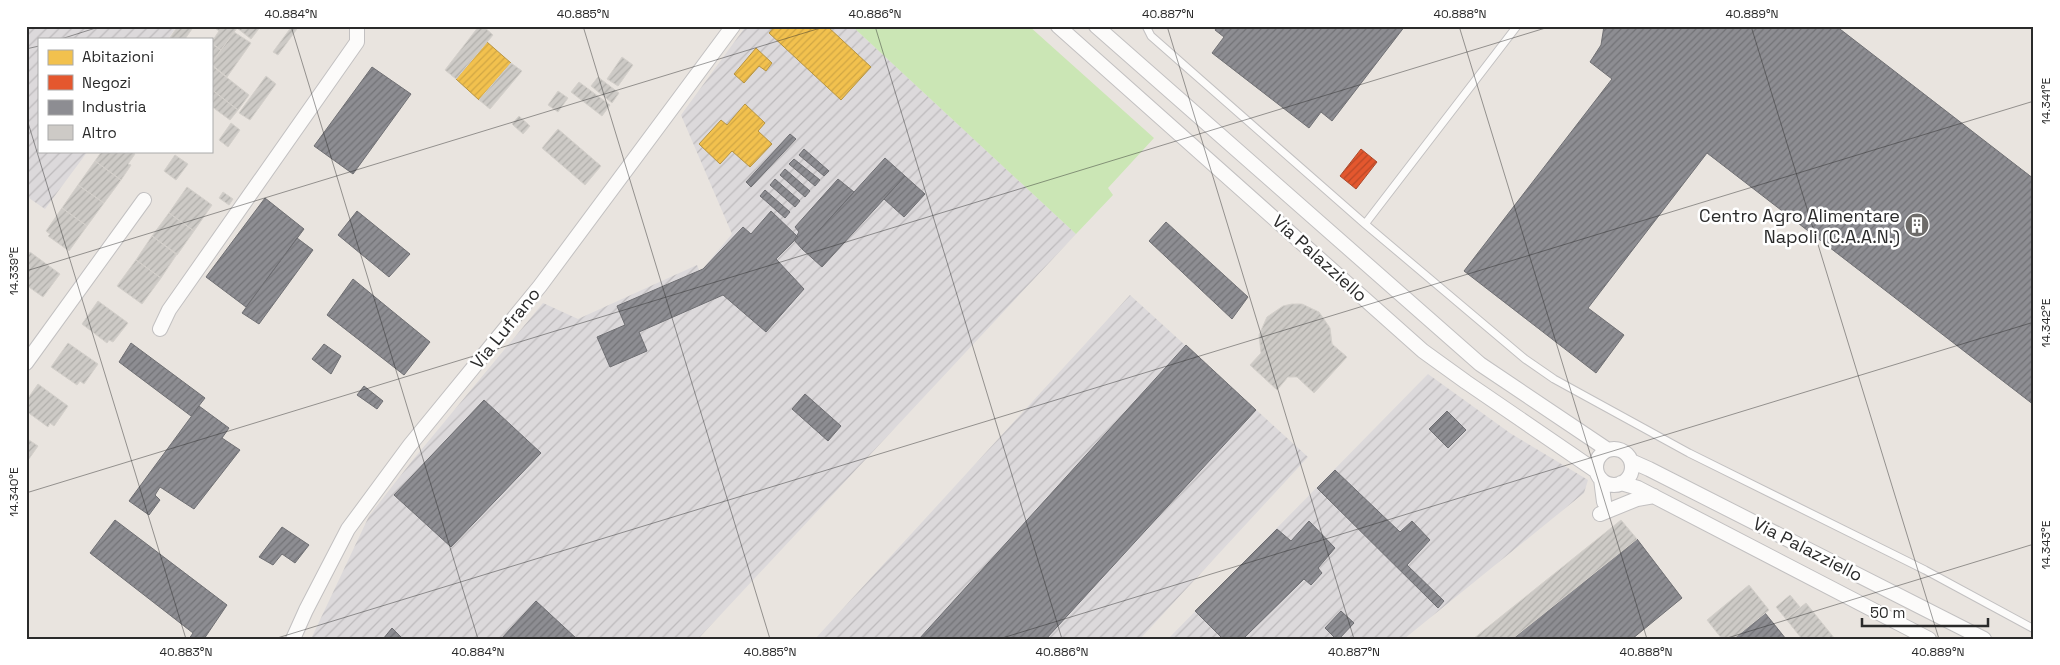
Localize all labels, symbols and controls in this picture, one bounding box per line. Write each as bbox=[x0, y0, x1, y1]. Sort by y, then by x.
text: 40.884°N bbox=[264, 6, 318, 22]
text: 40.885°N bbox=[557, 6, 609, 22]
text: 40.886°N bbox=[849, 6, 901, 22]
text: 40.887°N bbox=[1142, 6, 1194, 22]
text: 40.888°N bbox=[1433, 6, 1487, 22]
text: 40.889°N bbox=[1726, 6, 1778, 22]
legend bbox=[38, 38, 212, 152]
text: Abitazioni bbox=[82, 47, 154, 66]
text: Negozi bbox=[82, 73, 131, 92]
text: 14.341°E bbox=[2038, 78, 2054, 124]
text: Industria bbox=[82, 97, 147, 116]
text: Altro bbox=[82, 123, 117, 142]
place label: Centro Agro Alimentare Napoli (C.A.A.N.) bbox=[1699, 204, 1900, 248]
street label: Via Palazziello bbox=[1268, 209, 1372, 307]
building icon: Centro Agro Alimentare Napoli (C.A.A.N.) bbox=[1904, 212, 1930, 238]
text: 14.339°E bbox=[6, 246, 22, 295]
street label: Via Lufrano bbox=[465, 283, 545, 373]
text: 14.342°E bbox=[2038, 298, 2054, 347]
text: 14.340°E bbox=[6, 467, 22, 517]
street label: Via Palazziello bbox=[1749, 512, 1867, 586]
text: 14.343°E bbox=[2038, 520, 2054, 569]
scale bar bbox=[1862, 595, 1989, 627]
text: 50 m bbox=[1870, 603, 1905, 622]
text: 40.883°N bbox=[160, 644, 212, 660]
text: 40.884°N bbox=[451, 644, 505, 660]
text: 40.885°N bbox=[744, 644, 796, 660]
text: 40.886°N bbox=[1036, 644, 1088, 660]
text: 40.887°N bbox=[1328, 644, 1380, 660]
text: 40.888°N bbox=[1619, 644, 1673, 660]
text: 40.889°N bbox=[1912, 644, 1964, 660]

